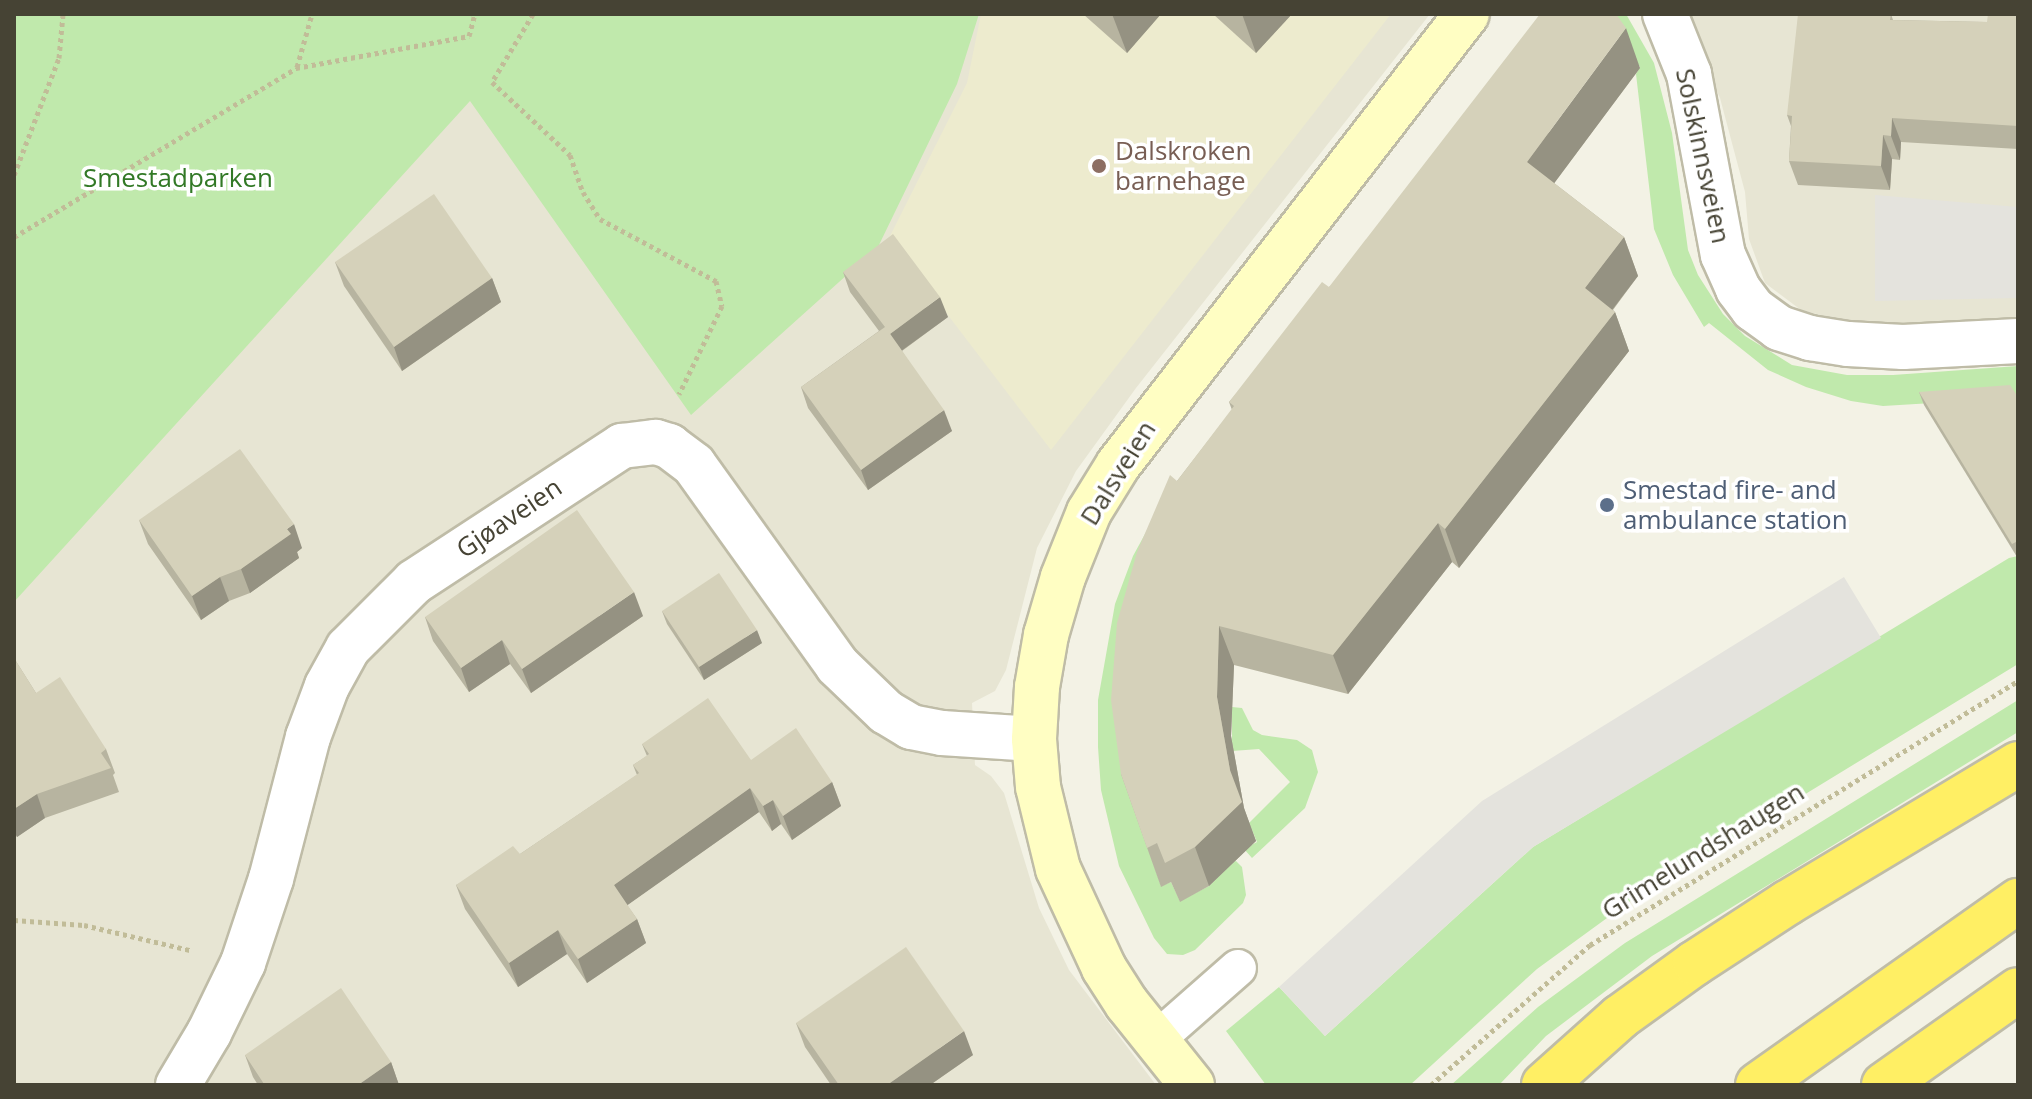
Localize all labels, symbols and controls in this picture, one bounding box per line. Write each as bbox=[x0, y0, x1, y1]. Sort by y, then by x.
street label: Solskinnsveien bbox=[1669, 66, 1737, 246]
place label: Dalskroken barnehage bbox=[1115, 135, 1251, 196]
marker: Dalskroken barnehage bbox=[1090, 157, 1108, 175]
park label: Smestadparken bbox=[83, 162, 273, 194]
street label: Dalsveien bbox=[1074, 415, 1162, 531]
street label: Gjøaveien bbox=[450, 471, 568, 565]
place label: Smestad fire- and ambulance station bbox=[1623, 474, 1848, 536]
marker: Smestad fire- and ambulance station bbox=[1598, 496, 1616, 514]
street label: Grimelundshaugen bbox=[1596, 776, 1810, 926]

